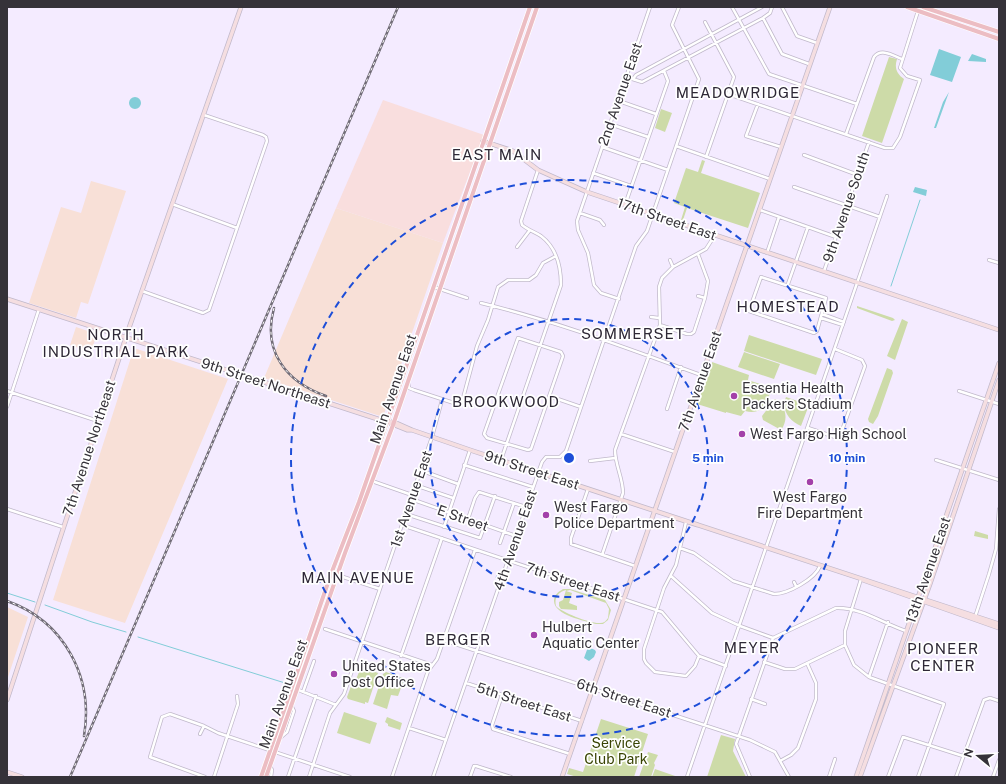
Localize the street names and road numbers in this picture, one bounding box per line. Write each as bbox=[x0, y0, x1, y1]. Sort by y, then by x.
street label: 2nd Avenue East bbox=[595, 40, 645, 148]
street label: 9th Avenue South bbox=[820, 150, 872, 264]
street label: 17th Street East bbox=[615, 195, 719, 243]
street label: 7th Avenue East bbox=[675, 329, 725, 433]
street label: Main Avenue East bbox=[367, 332, 419, 446]
street label: 9th Street Northeast bbox=[199, 355, 333, 411]
street label: 7th Avenue Northeast bbox=[59, 378, 119, 518]
street label: 9th Street East bbox=[483, 447, 581, 493]
street label: 1st Avenue East bbox=[387, 448, 435, 550]
street label: 4th Avenue East bbox=[490, 487, 540, 593]
street label: E Street bbox=[435, 502, 491, 534]
street label: 13th Avenue East bbox=[902, 515, 954, 625]
street label: 7th Street East bbox=[524, 559, 622, 605]
street label: Main Avenue East bbox=[256, 637, 310, 751]
street label: 6th Street East bbox=[575, 675, 673, 721]
street label: 5th Street East bbox=[475, 679, 573, 725]

